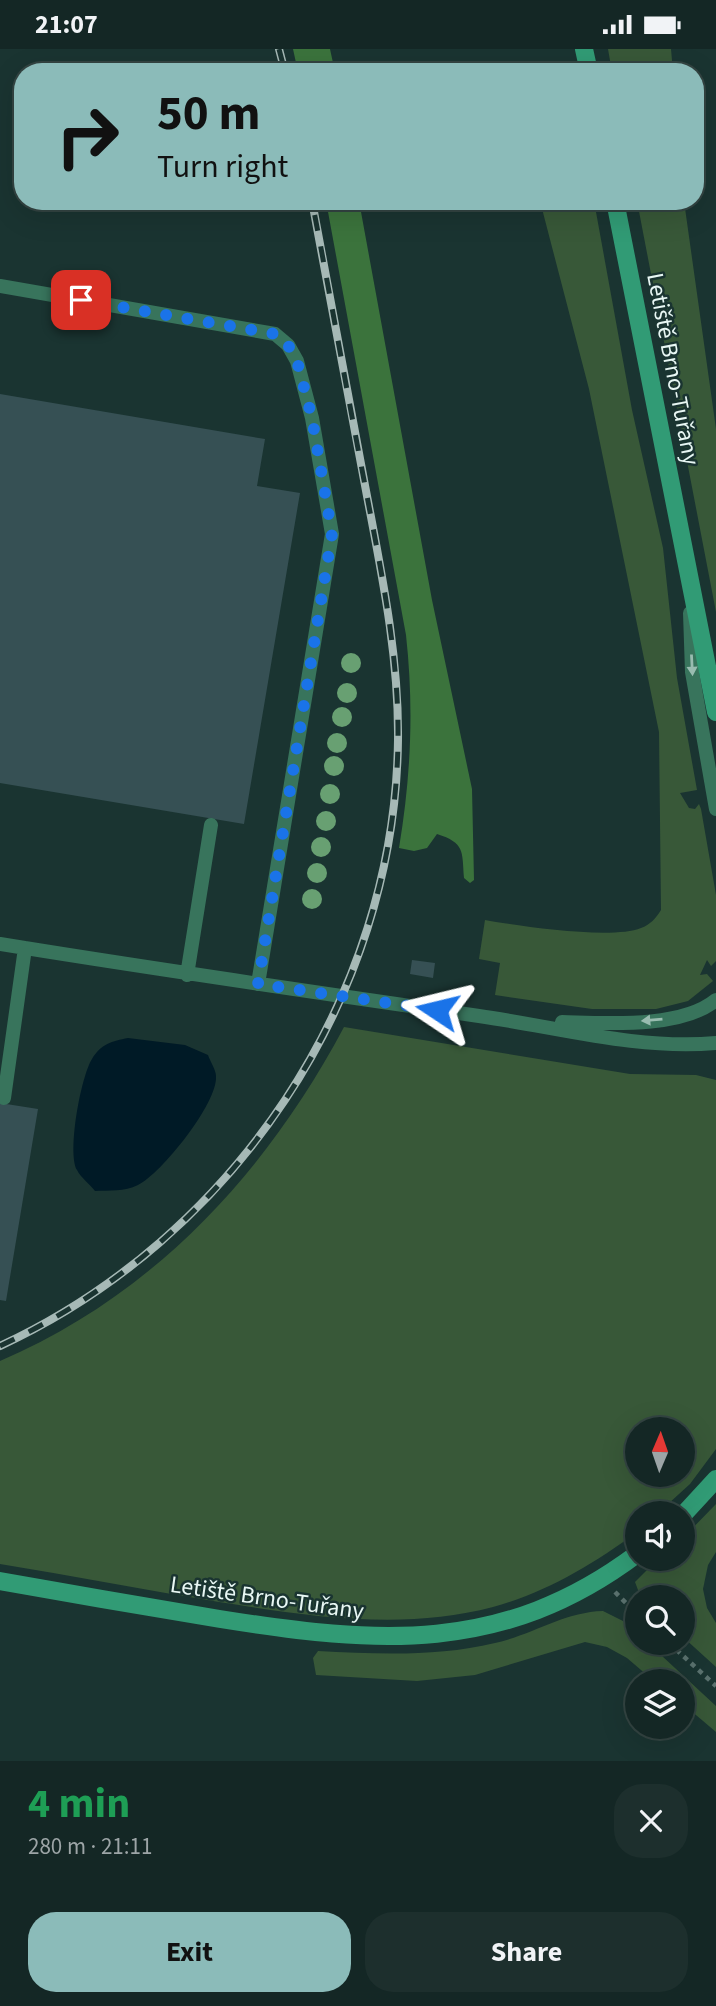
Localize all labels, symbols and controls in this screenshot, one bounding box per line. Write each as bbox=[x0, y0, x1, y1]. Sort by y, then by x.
text: 21:07 bbox=[35, 6, 98, 43]
text: 50 m bbox=[157, 79, 261, 149]
icon: right bbox=[42, 91, 133, 182]
text: Turn right bbox=[157, 144, 288, 190]
pin bbox=[51, 270, 111, 330]
street label: Letiště Brno-Tuřany bbox=[637, 270, 709, 468]
icon: arrive bbox=[62, 281, 100, 319]
one-way arrow bbox=[687, 655, 698, 677]
position arrow bbox=[400, 973, 474, 1047]
one-way arrow bbox=[641, 1015, 663, 1026]
north arrow bbox=[625, 1417, 695, 1487]
map controls bbox=[625, 1417, 695, 1739]
button: sound bbox=[625, 1501, 695, 1571]
street label: Letiště Brno-Tuřany bbox=[168, 1567, 366, 1629]
button: search bbox=[625, 1585, 695, 1655]
button: layers bbox=[625, 1669, 695, 1739]
text: 4 min bbox=[28, 1774, 130, 1834]
button: close bbox=[614, 1784, 688, 1858]
text: 280 m · 21:11 bbox=[28, 1830, 152, 1863]
button: Exit bbox=[28, 1912, 351, 1992]
button: Share bbox=[365, 1912, 688, 1992]

